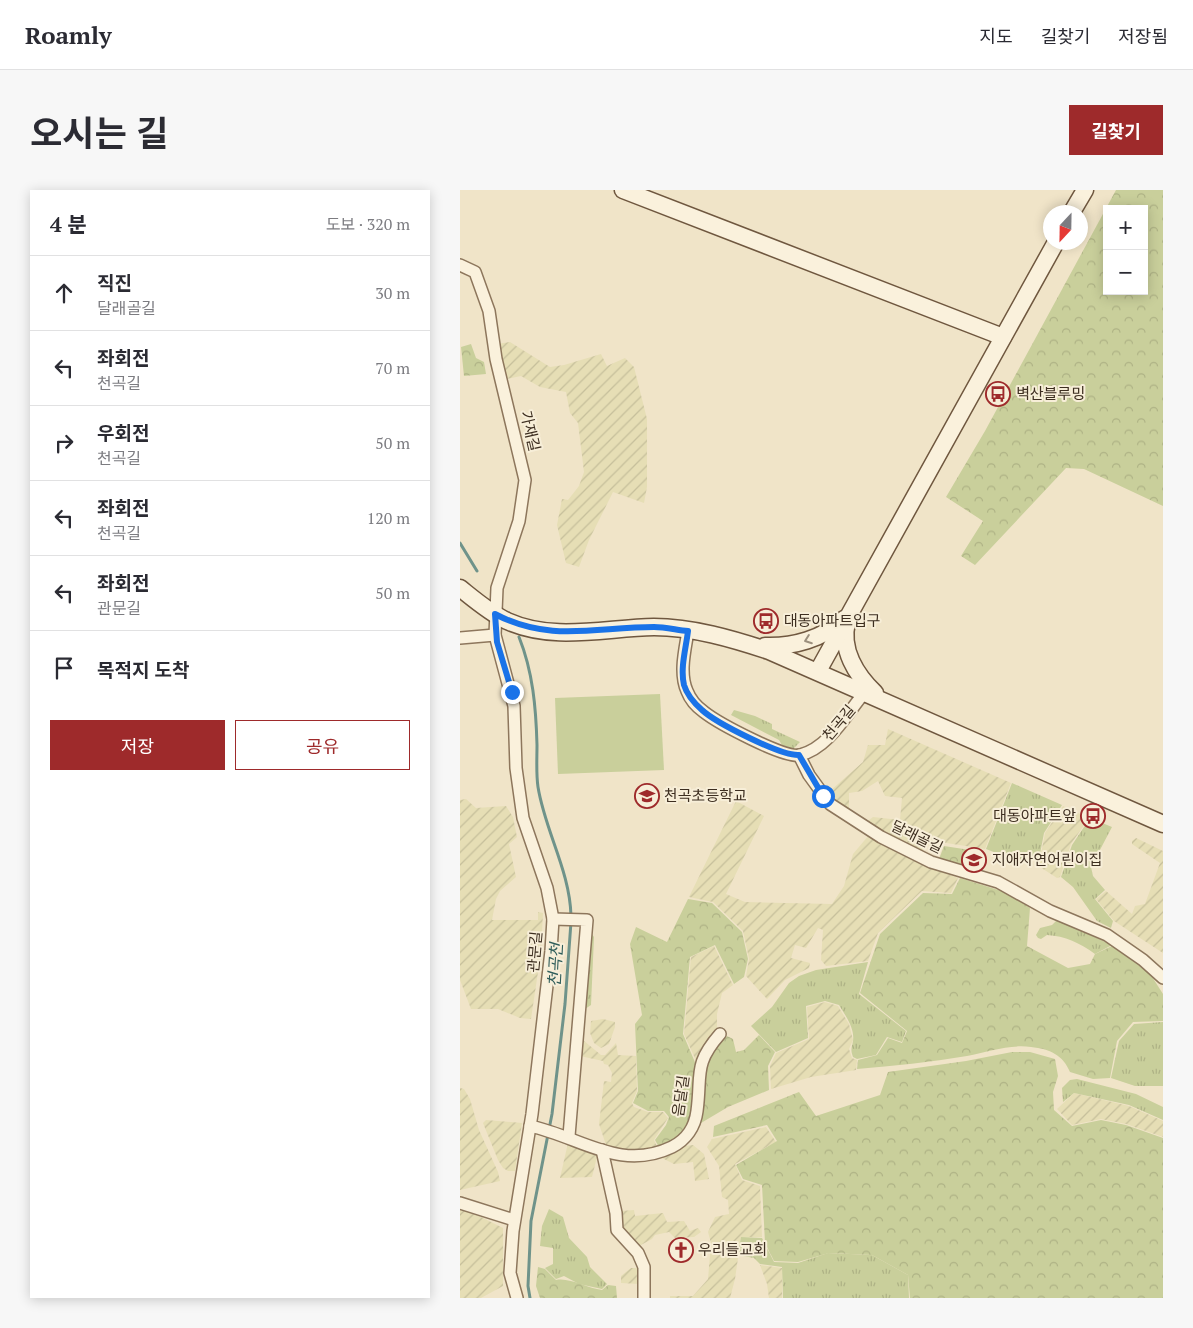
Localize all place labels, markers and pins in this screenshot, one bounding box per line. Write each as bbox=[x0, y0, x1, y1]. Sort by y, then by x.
bus stop icon: 벽산블루밍 bbox=[985, 381, 1011, 407]
place label: 벽산블루밍 bbox=[1016, 383, 1085, 403]
bus stop icon: 대동아파트입구 bbox=[753, 608, 779, 634]
place label: 대동아파트입구 bbox=[784, 610, 881, 630]
school or university icon: 천곡초등학교 bbox=[634, 783, 660, 809]
place label: 천곡초등학교 bbox=[664, 785, 747, 805]
bus stop icon: 대동아파트앞 bbox=[1080, 803, 1106, 829]
place label: 대동아파트앞 bbox=[993, 805, 1076, 825]
school or university icon: 지애자연어린이집 bbox=[961, 847, 987, 873]
place label: 지애자연어린이집 bbox=[992, 849, 1102, 869]
church icon: 우리들교회 bbox=[668, 1237, 694, 1263]
place label: 우리들교회 bbox=[698, 1239, 767, 1259]

